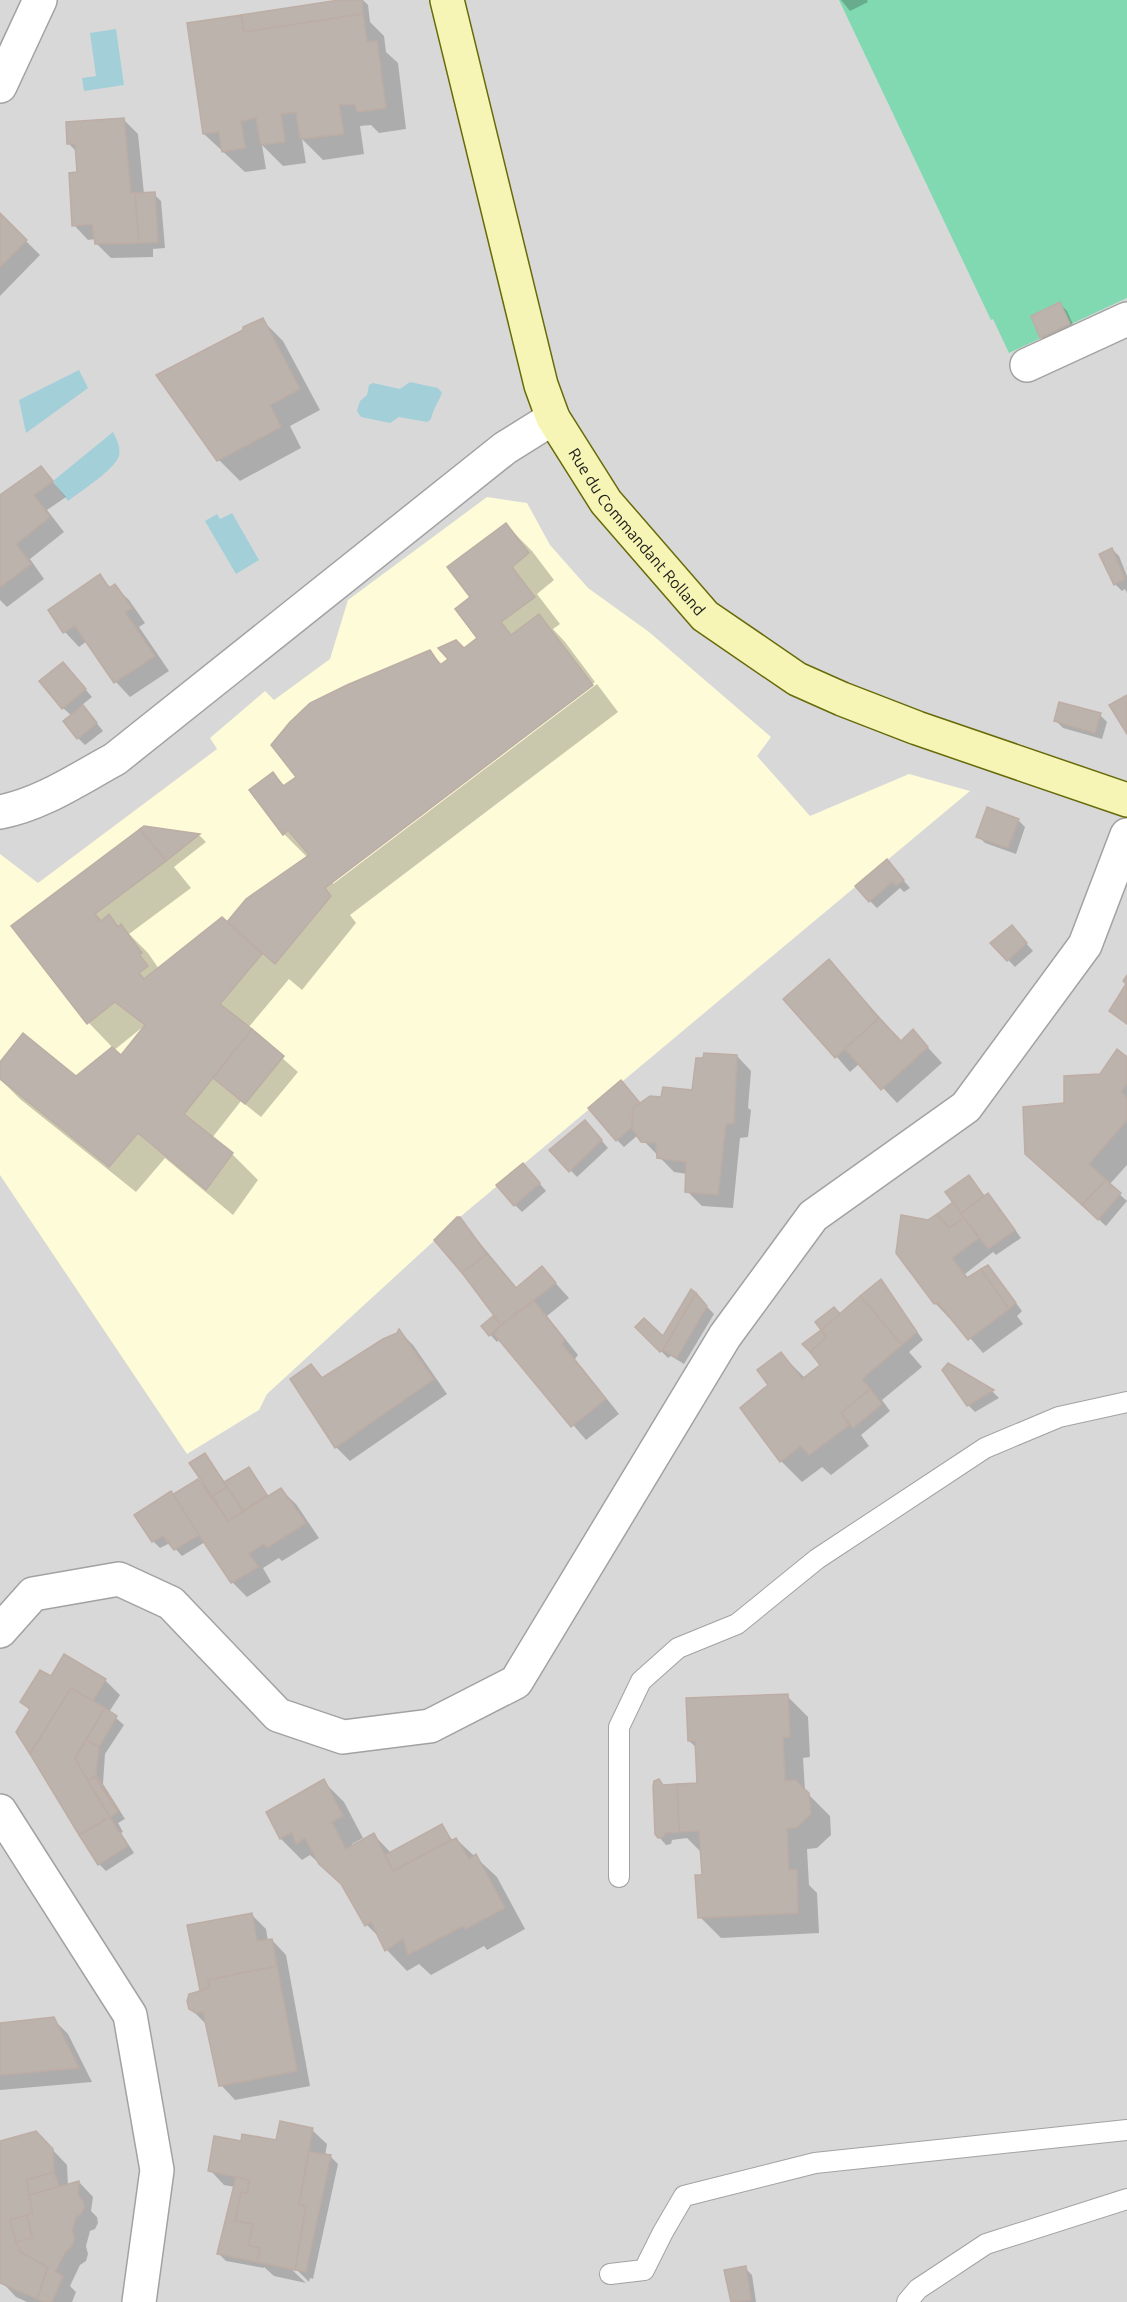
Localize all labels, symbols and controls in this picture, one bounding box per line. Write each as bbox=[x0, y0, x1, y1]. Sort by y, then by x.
street label: Rue du Commandant Rolland bbox=[565, 444, 709, 619]

